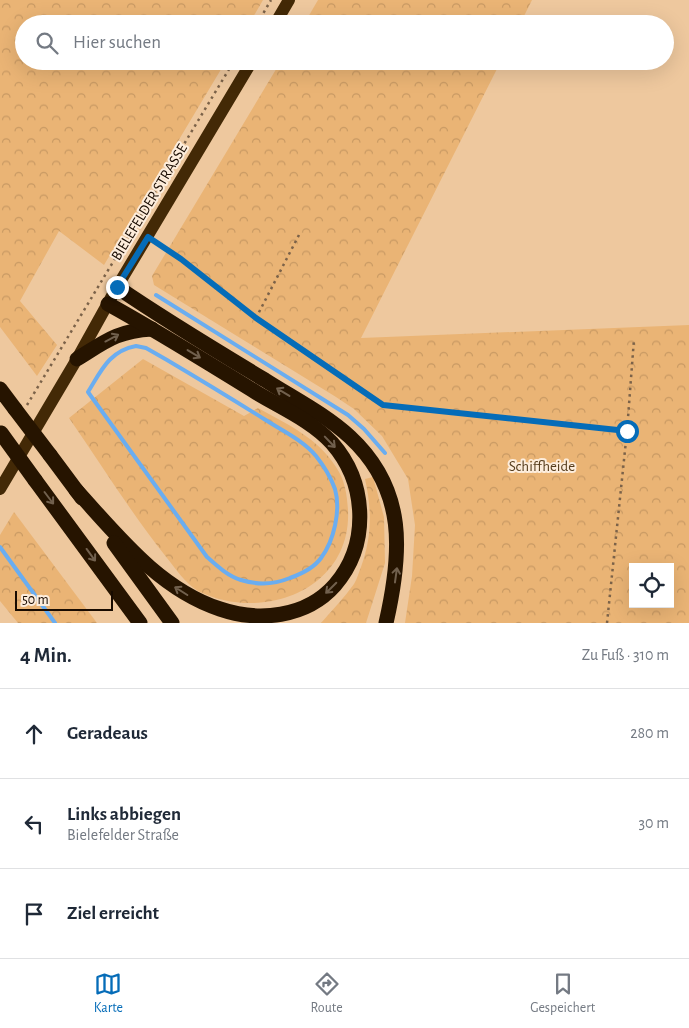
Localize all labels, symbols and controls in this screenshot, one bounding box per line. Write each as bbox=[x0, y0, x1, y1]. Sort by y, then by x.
search box bbox=[15, 15, 674, 70]
icon: search bbox=[33, 29, 61, 57]
text: Hier suchen bbox=[73, 33, 161, 52]
street label: BIELEFELDER STRASSE bbox=[109, 141, 190, 263]
route end bbox=[106, 276, 129, 299]
one-way arrow bbox=[105, 333, 120, 343]
one-way arrow bbox=[186, 349, 200, 359]
one-way arrow bbox=[277, 386, 291, 396]
route start bbox=[616, 420, 639, 443]
one-way arrow bbox=[324, 436, 336, 448]
park label: Schiffheide bbox=[509, 459, 575, 474]
one-way arrow bbox=[44, 491, 54, 505]
one-way arrow bbox=[86, 548, 96, 562]
map controls bbox=[629, 563, 674, 608]
button: locate bbox=[629, 563, 674, 608]
one-way arrow bbox=[391, 568, 401, 584]
one-way arrow bbox=[324, 582, 337, 594]
one-way arrow bbox=[174, 586, 188, 596]
scale bar bbox=[15, 588, 112, 611]
text: 50 m bbox=[22, 593, 49, 607]
text: 4 Min. bbox=[20, 645, 72, 666]
text: Zu Fuß · 310 m bbox=[582, 647, 669, 663]
icon: ahead bbox=[20, 720, 48, 748]
text: Geradeaus bbox=[67, 724, 148, 743]
text: 280 m bbox=[630, 725, 669, 741]
text: Links abbiegen bbox=[67, 805, 181, 824]
icon: left bbox=[20, 810, 48, 838]
text: 30 m bbox=[639, 815, 669, 831]
text: Bielefelder Straße bbox=[67, 827, 179, 843]
icon: arrive bbox=[20, 900, 48, 928]
text: Ziel erreicht bbox=[67, 904, 159, 923]
tab: Karte bbox=[94, 970, 123, 1017]
tab: Route bbox=[311, 970, 343, 1017]
tab: Gespeichert bbox=[530, 970, 595, 1017]

